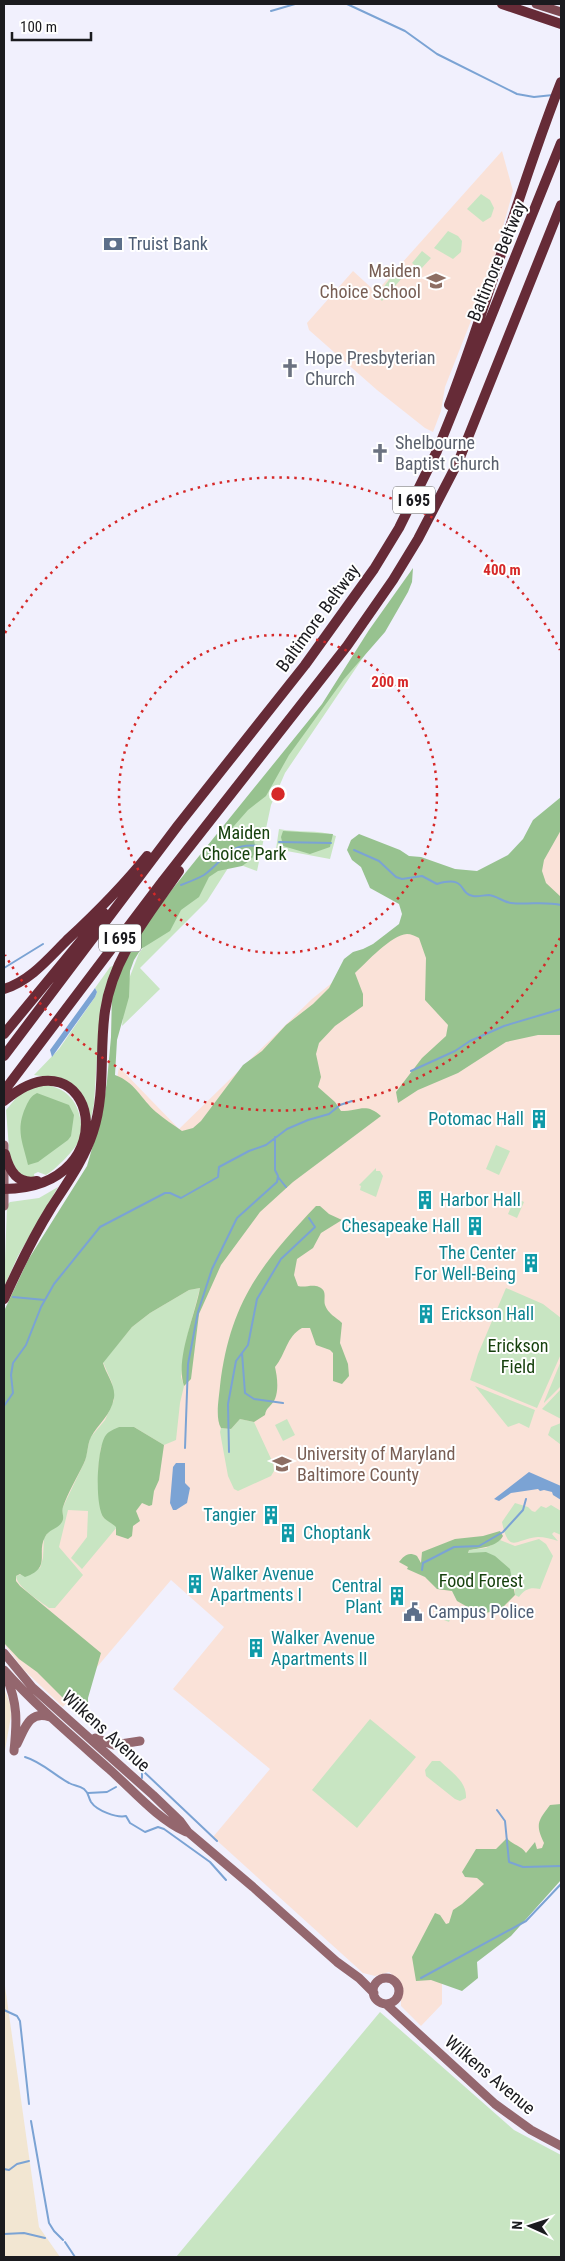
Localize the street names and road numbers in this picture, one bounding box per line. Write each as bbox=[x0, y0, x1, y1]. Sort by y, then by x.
street label: Baltimore Beltway bbox=[463, 197, 530, 324]
road number: I 695 bbox=[393, 486, 435, 514]
street label: Baltimore Beltway bbox=[272, 559, 364, 676]
road number: I 695 bbox=[99, 924, 141, 951]
street label: Wilkens Avenue bbox=[58, 1686, 155, 1776]
street label: Wilkens Avenue bbox=[441, 2031, 540, 2118]

